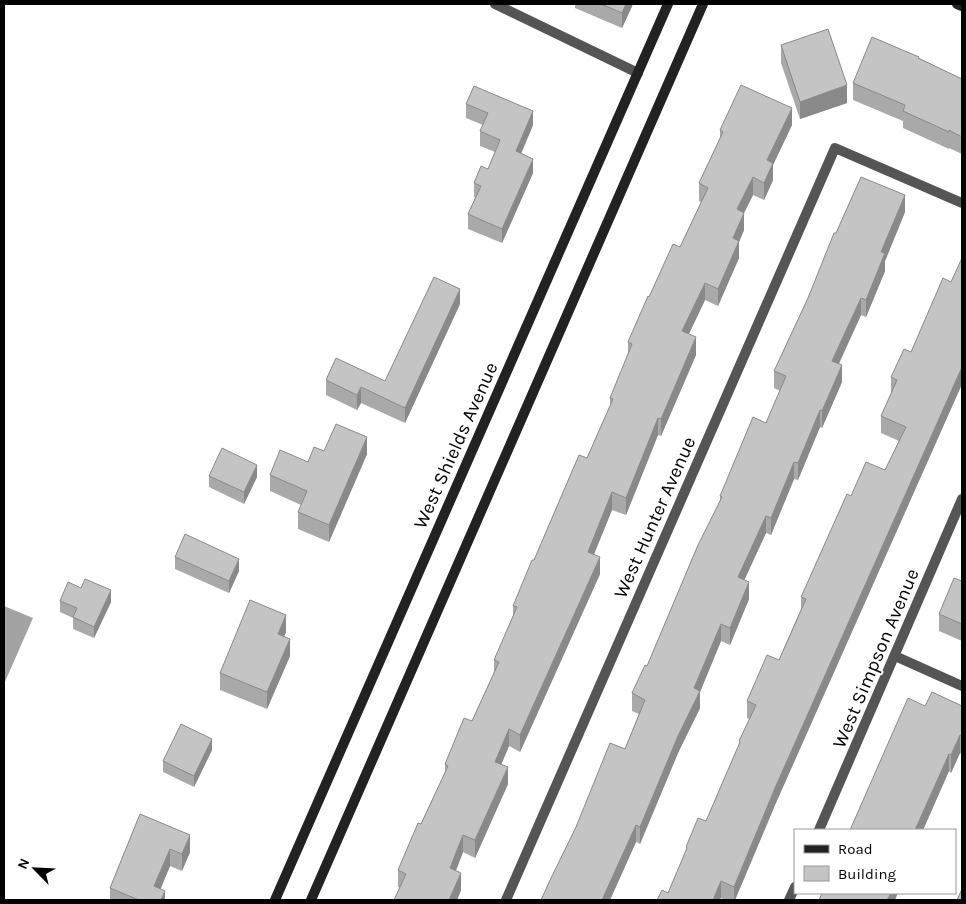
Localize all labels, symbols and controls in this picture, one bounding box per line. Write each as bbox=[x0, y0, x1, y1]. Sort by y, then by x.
street label: West Shields Avenue bbox=[409, 359, 503, 532]
street label: West Hunter Avenue bbox=[609, 433, 700, 601]
street label: West Simpson Avenue bbox=[828, 565, 924, 751]
legend bbox=[794, 829, 956, 894]
text: Road bbox=[838, 840, 873, 858]
north arrow bbox=[10, 844, 60, 894]
text: N bbox=[14, 856, 33, 872]
text: Building bbox=[838, 865, 896, 883]

